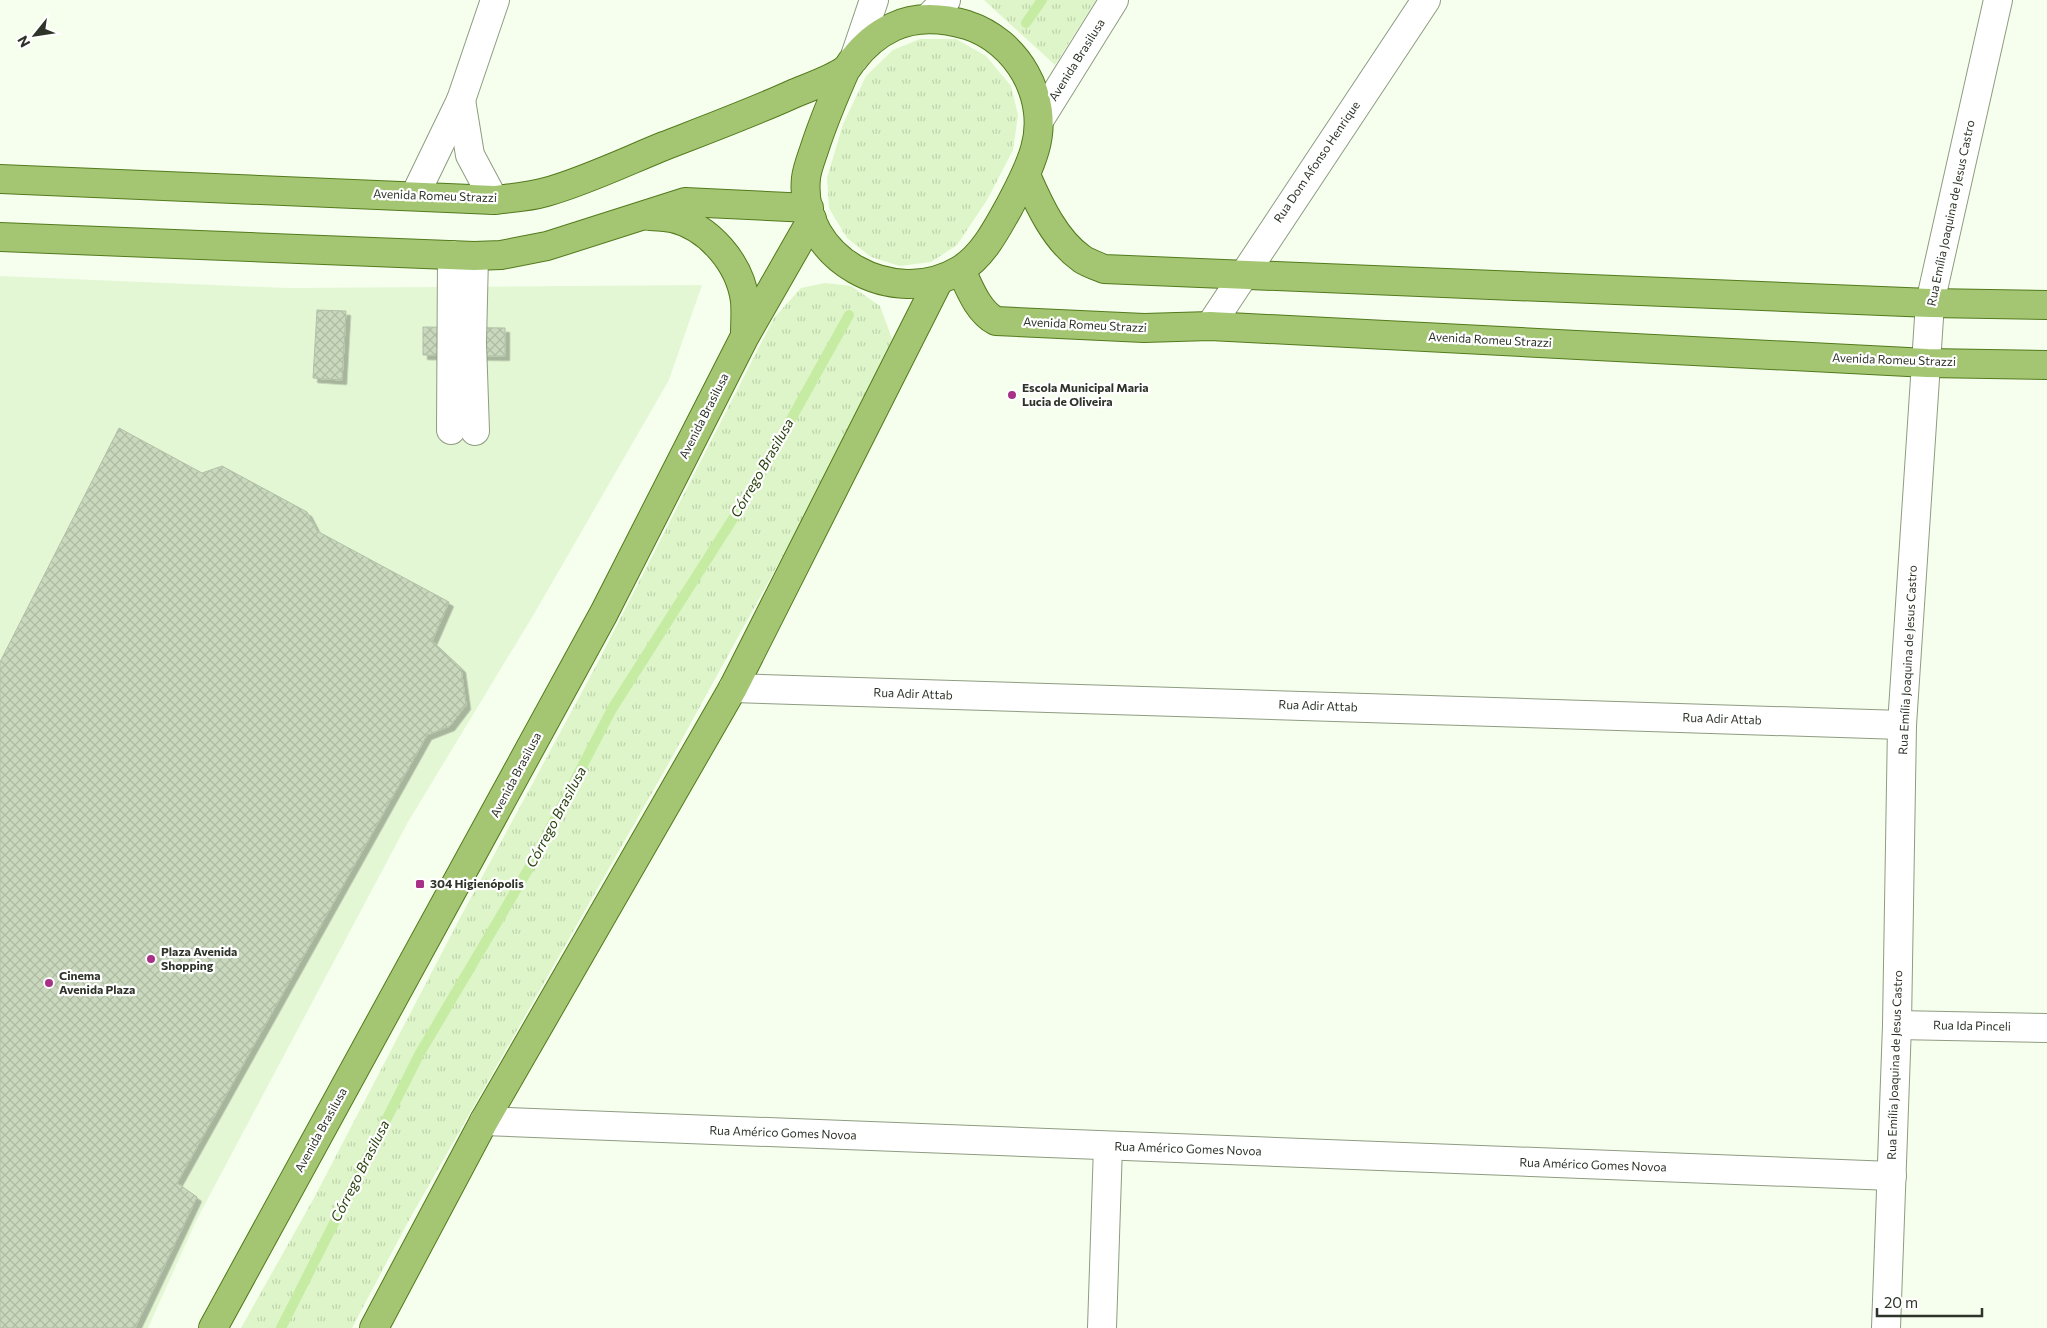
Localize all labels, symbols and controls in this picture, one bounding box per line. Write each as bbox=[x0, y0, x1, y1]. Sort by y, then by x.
north arrow bbox=[10, 10, 60, 60]
street label: Avenida Brasilusa bbox=[1045, 16, 1107, 103]
text: N bbox=[13, 33, 33, 51]
street label: Rua Dom Afonso Henrique bbox=[1270, 98, 1362, 225]
street label: Rua Emília Joaquina de Jesus Castro bbox=[1923, 119, 1978, 307]
street label: Avenida Romeu Strazzi bbox=[373, 186, 497, 204]
street label: Avenida Romeu Strazzi bbox=[1023, 314, 1147, 334]
street label: Avenida Romeu Strazzi bbox=[1428, 329, 1552, 349]
street label: Avenida Romeu Strazzi bbox=[1832, 350, 1956, 368]
street label: Avenida Brasilusa bbox=[675, 370, 731, 461]
place label: Escola Municipal Maria Lucia de Oliveira bbox=[1022, 380, 1149, 408]
marker: Escola Municipal Maria Lucia de Oliveira bbox=[1006, 389, 1018, 401]
water label: Córrego Brasilusa bbox=[726, 415, 797, 520]
street label: Rua Emília Joaquina de Jesus Castro bbox=[1895, 565, 1920, 755]
street label: Rua Adir Attab bbox=[873, 685, 953, 701]
street label: Rua Adir Attab bbox=[1278, 697, 1358, 713]
street label: Rua Adir Attab bbox=[1682, 710, 1762, 726]
street label: Avenida Brasilusa bbox=[487, 730, 543, 819]
water label: Córrego Brasilusa bbox=[522, 763, 589, 870]
place label: 304 Higienópolis bbox=[430, 876, 524, 890]
marker: 304 Higienópolis bbox=[414, 878, 426, 890]
place label: Plaza Avenida Shopping bbox=[161, 944, 237, 972]
marker: Plaza Avenida Shopping bbox=[145, 953, 157, 965]
place label: Cinema Avenida Plaza bbox=[59, 968, 135, 996]
street label: Rua Emília Joaquina de Jesus Castro bbox=[1884, 970, 1905, 1160]
marker: Cinema Avenida Plaza bbox=[43, 977, 55, 989]
street label: Rua Ida Pinceli bbox=[1933, 1017, 2011, 1033]
street label: Avenida Brasilusa bbox=[291, 1085, 349, 1174]
water label: Córrego Brasilusa bbox=[327, 1117, 392, 1224]
street label: Rua Américo Gomes Novoa bbox=[709, 1122, 857, 1142]
street label: Rua Américo Gomes Novoa bbox=[1114, 1138, 1262, 1158]
street label: Rua Américo Gomes Novoa bbox=[1519, 1154, 1667, 1174]
scale bar bbox=[1877, 1286, 1982, 1318]
text: 20 m bbox=[1884, 1293, 1918, 1311]

